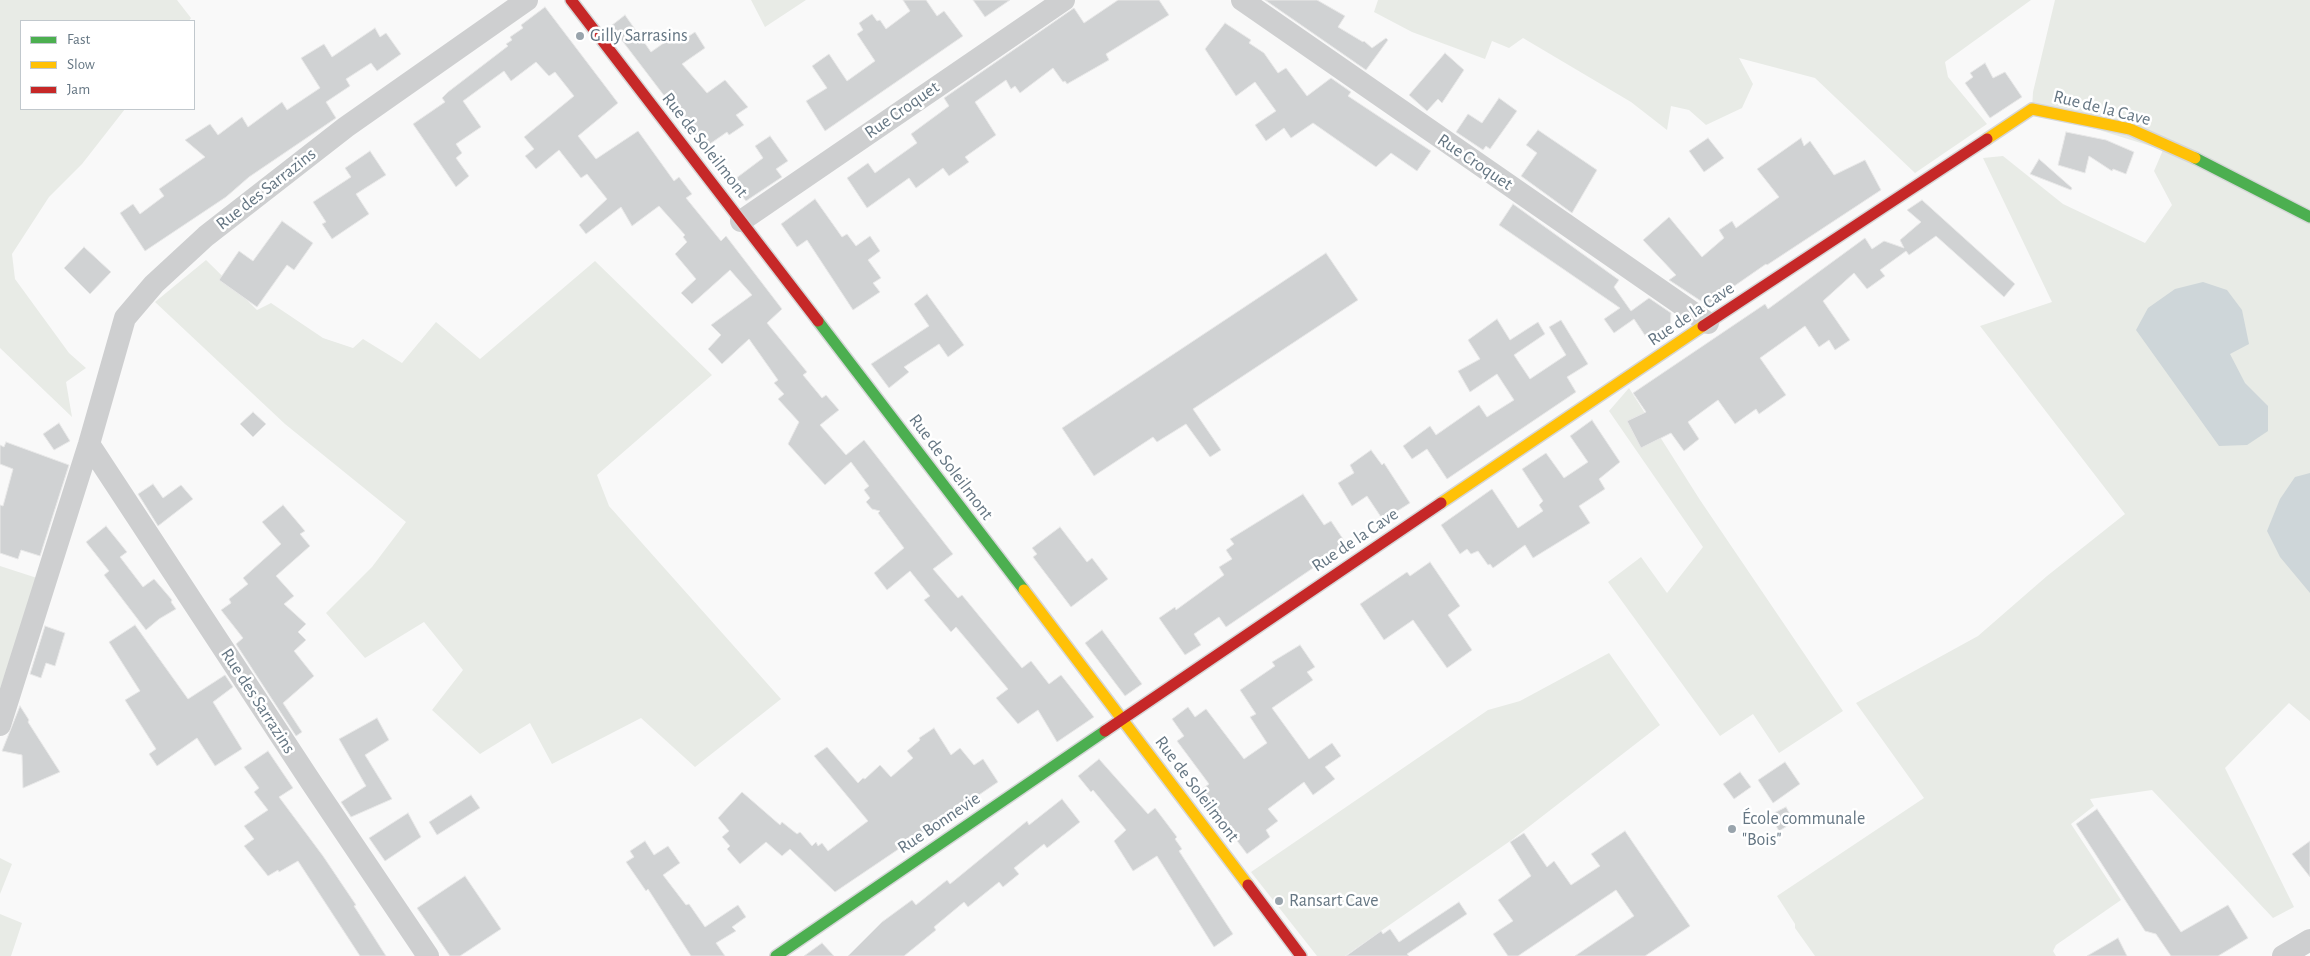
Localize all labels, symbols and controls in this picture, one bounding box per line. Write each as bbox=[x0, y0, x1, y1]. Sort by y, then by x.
legend bbox=[20, 20, 195, 110]
place label: Gilly Sarrasins bbox=[590, 25, 688, 47]
marker: Gilly Sarrasins bbox=[574, 30, 586, 42]
text: Fast bbox=[67, 32, 90, 47]
text: Slow bbox=[67, 57, 95, 72]
street label: Rue Croquet bbox=[861, 76, 943, 144]
text: Jam bbox=[67, 82, 90, 97]
street label: Rue de la Cave bbox=[2051, 85, 2153, 131]
street label: Rue de Soleilmont bbox=[657, 88, 753, 202]
street label: Rue Croquet bbox=[1433, 129, 1517, 195]
street label: Rue des Sarrazins bbox=[212, 143, 320, 235]
street label: Rue de la Cave bbox=[1644, 277, 1738, 351]
street label: Rue de Soleilmont bbox=[904, 410, 998, 524]
street label: Rue de la Cave bbox=[1308, 503, 1402, 577]
street label: Rue des Sarrazins bbox=[216, 644, 300, 758]
street label: Rue de Soleilmont bbox=[1150, 732, 1244, 846]
street label: Rue Bonnevie bbox=[894, 787, 984, 859]
place label: École communale "Bois" bbox=[1742, 808, 1865, 851]
marker: École communale "Bois" bbox=[1726, 823, 1738, 835]
place label: Ransart Cave bbox=[1289, 890, 1378, 912]
marker: Ransart Cave bbox=[1273, 895, 1285, 907]

